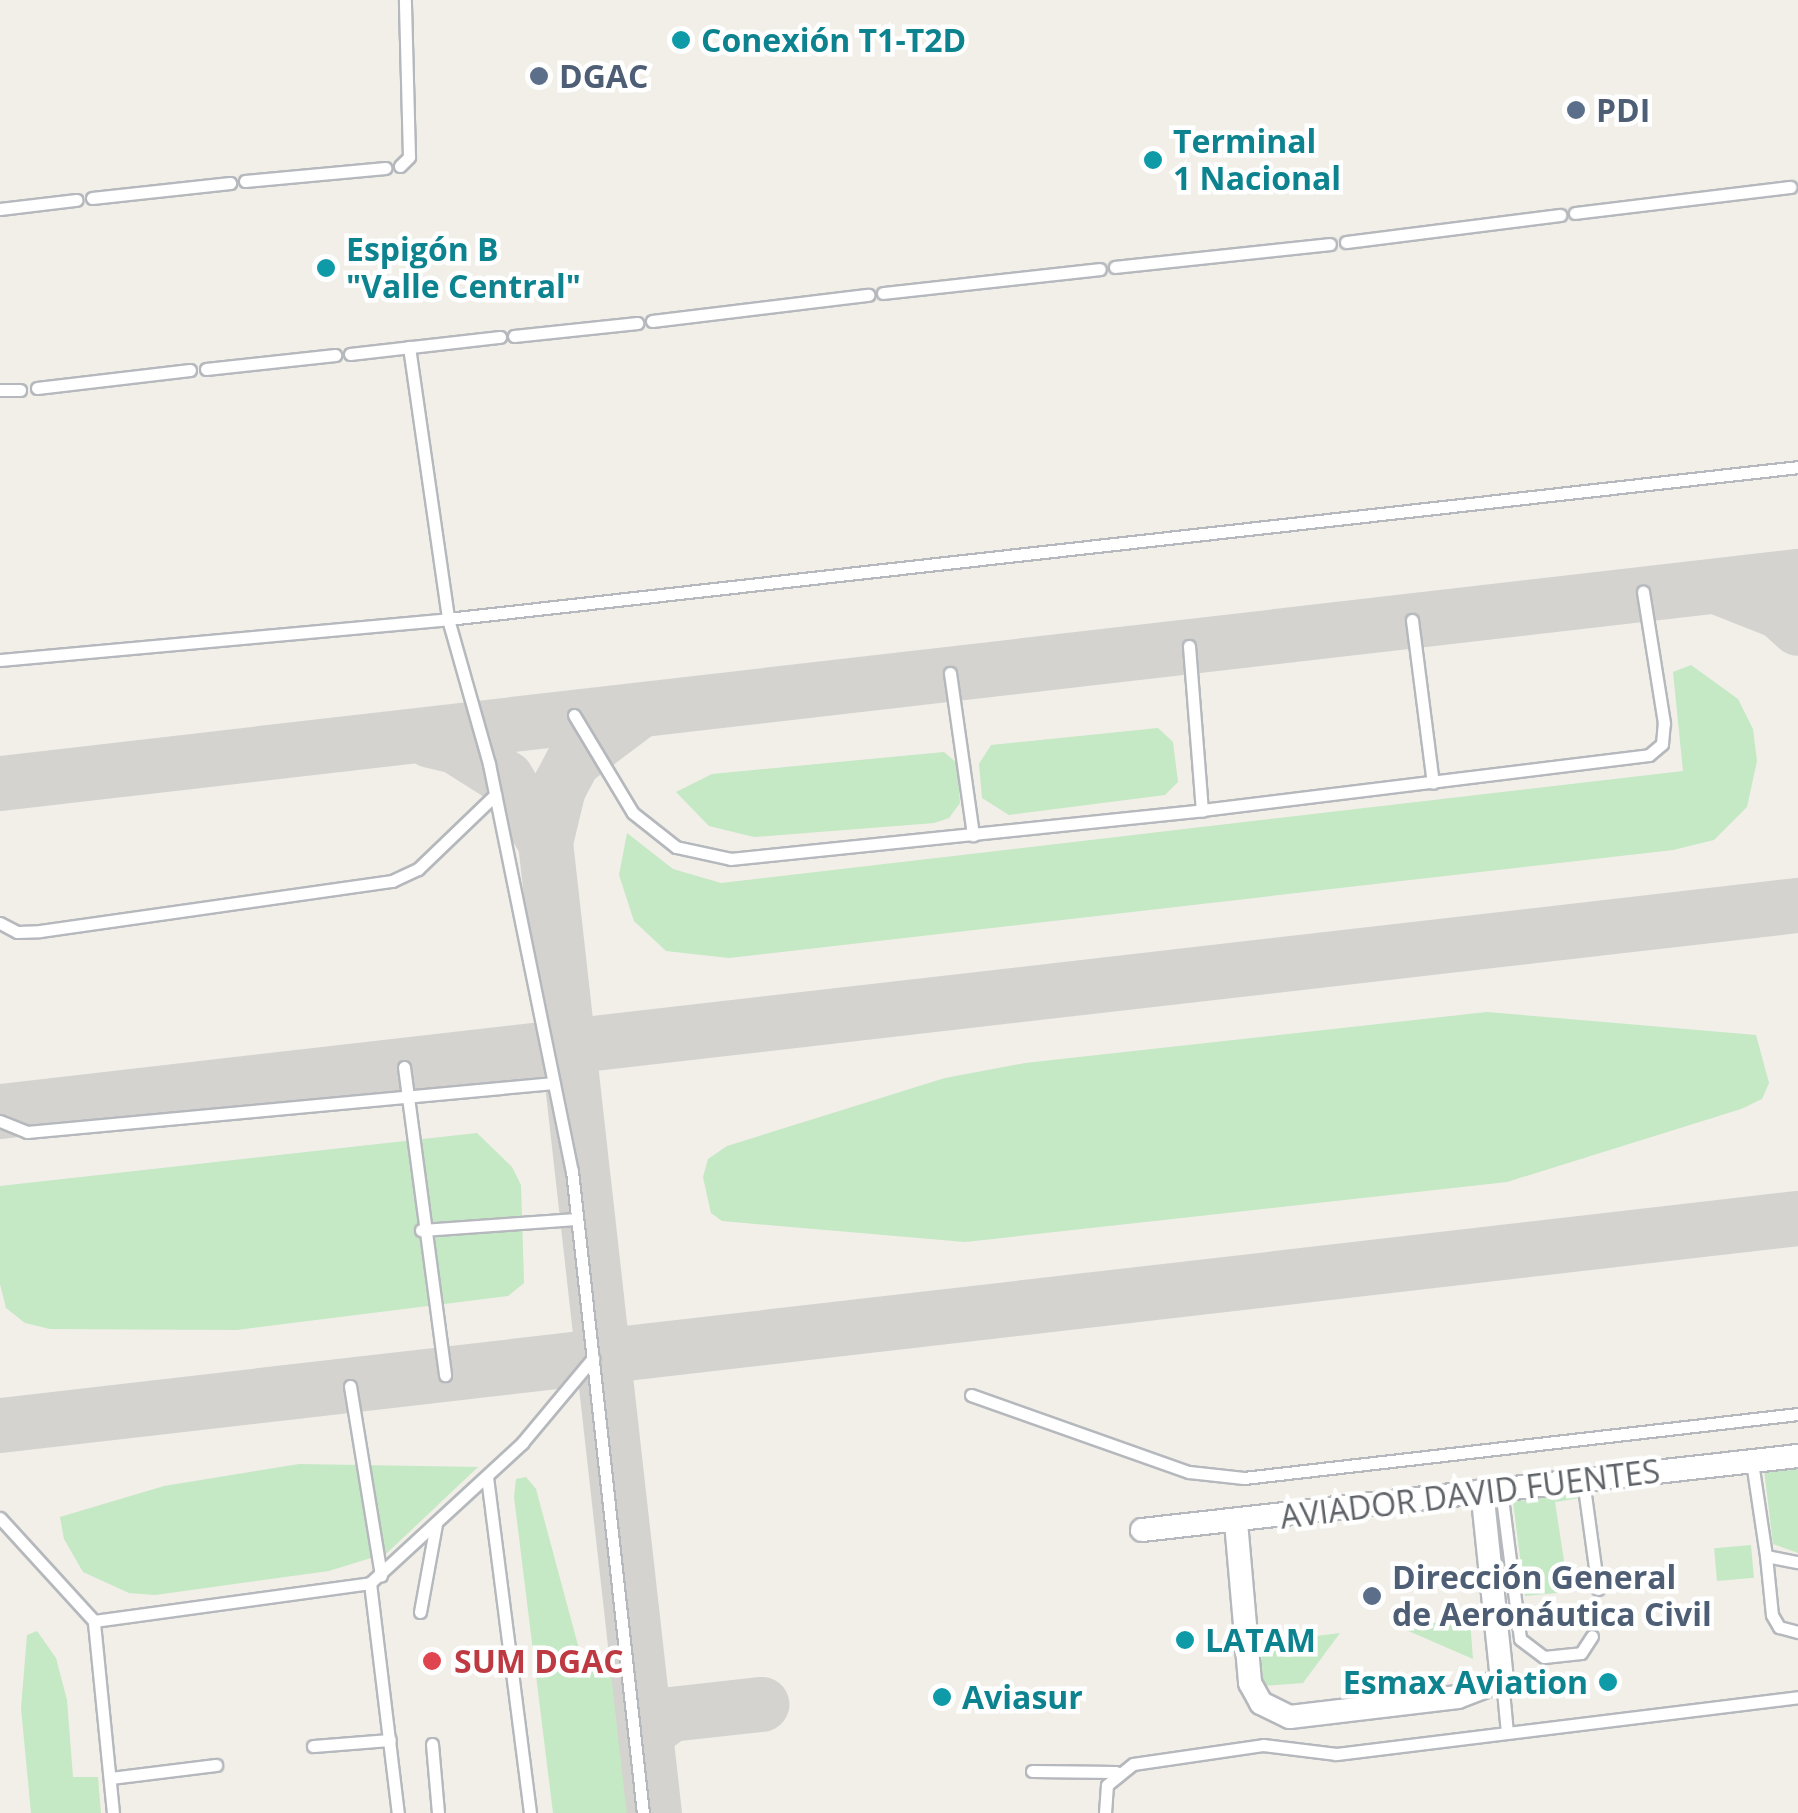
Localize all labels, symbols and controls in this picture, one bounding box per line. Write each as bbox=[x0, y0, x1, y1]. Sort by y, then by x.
place label: Conexión T1-T2D bbox=[701, 21, 966, 59]
marker: Conexión T1-T2D bbox=[670, 29, 692, 51]
place label: DGAC bbox=[559, 57, 648, 95]
marker: DGAC bbox=[528, 65, 550, 87]
place label: PDI bbox=[1596, 91, 1650, 129]
marker: PDI bbox=[1565, 99, 1587, 121]
place label: Terminal 1 Nacional bbox=[1173, 123, 1341, 198]
marker: Terminal 1 Nacional bbox=[1142, 149, 1164, 171]
place label: Espigón B "Valle Central" bbox=[346, 231, 581, 306]
marker: Espigón B "Valle Central" bbox=[315, 257, 337, 279]
street label: AVIADOR DAVID FUENTES bbox=[1278, 1452, 1662, 1536]
place label: Dirección General de Aeronáutica Civil bbox=[1392, 1559, 1712, 1634]
marker: Dirección General de Aeronáutica Civil bbox=[1361, 1585, 1383, 1607]
place label: LATAM bbox=[1205, 1621, 1316, 1659]
marker: LATAM bbox=[1174, 1629, 1196, 1651]
place label: SUM DGAC bbox=[454, 1642, 624, 1680]
marker: SUM DGAC bbox=[419, 1648, 445, 1674]
place label: Esmax Aviation bbox=[1343, 1663, 1588, 1701]
marker: Esmax Aviation bbox=[1597, 1671, 1619, 1693]
place label: Aviasur bbox=[962, 1678, 1083, 1716]
marker: Aviasur bbox=[931, 1686, 953, 1708]

